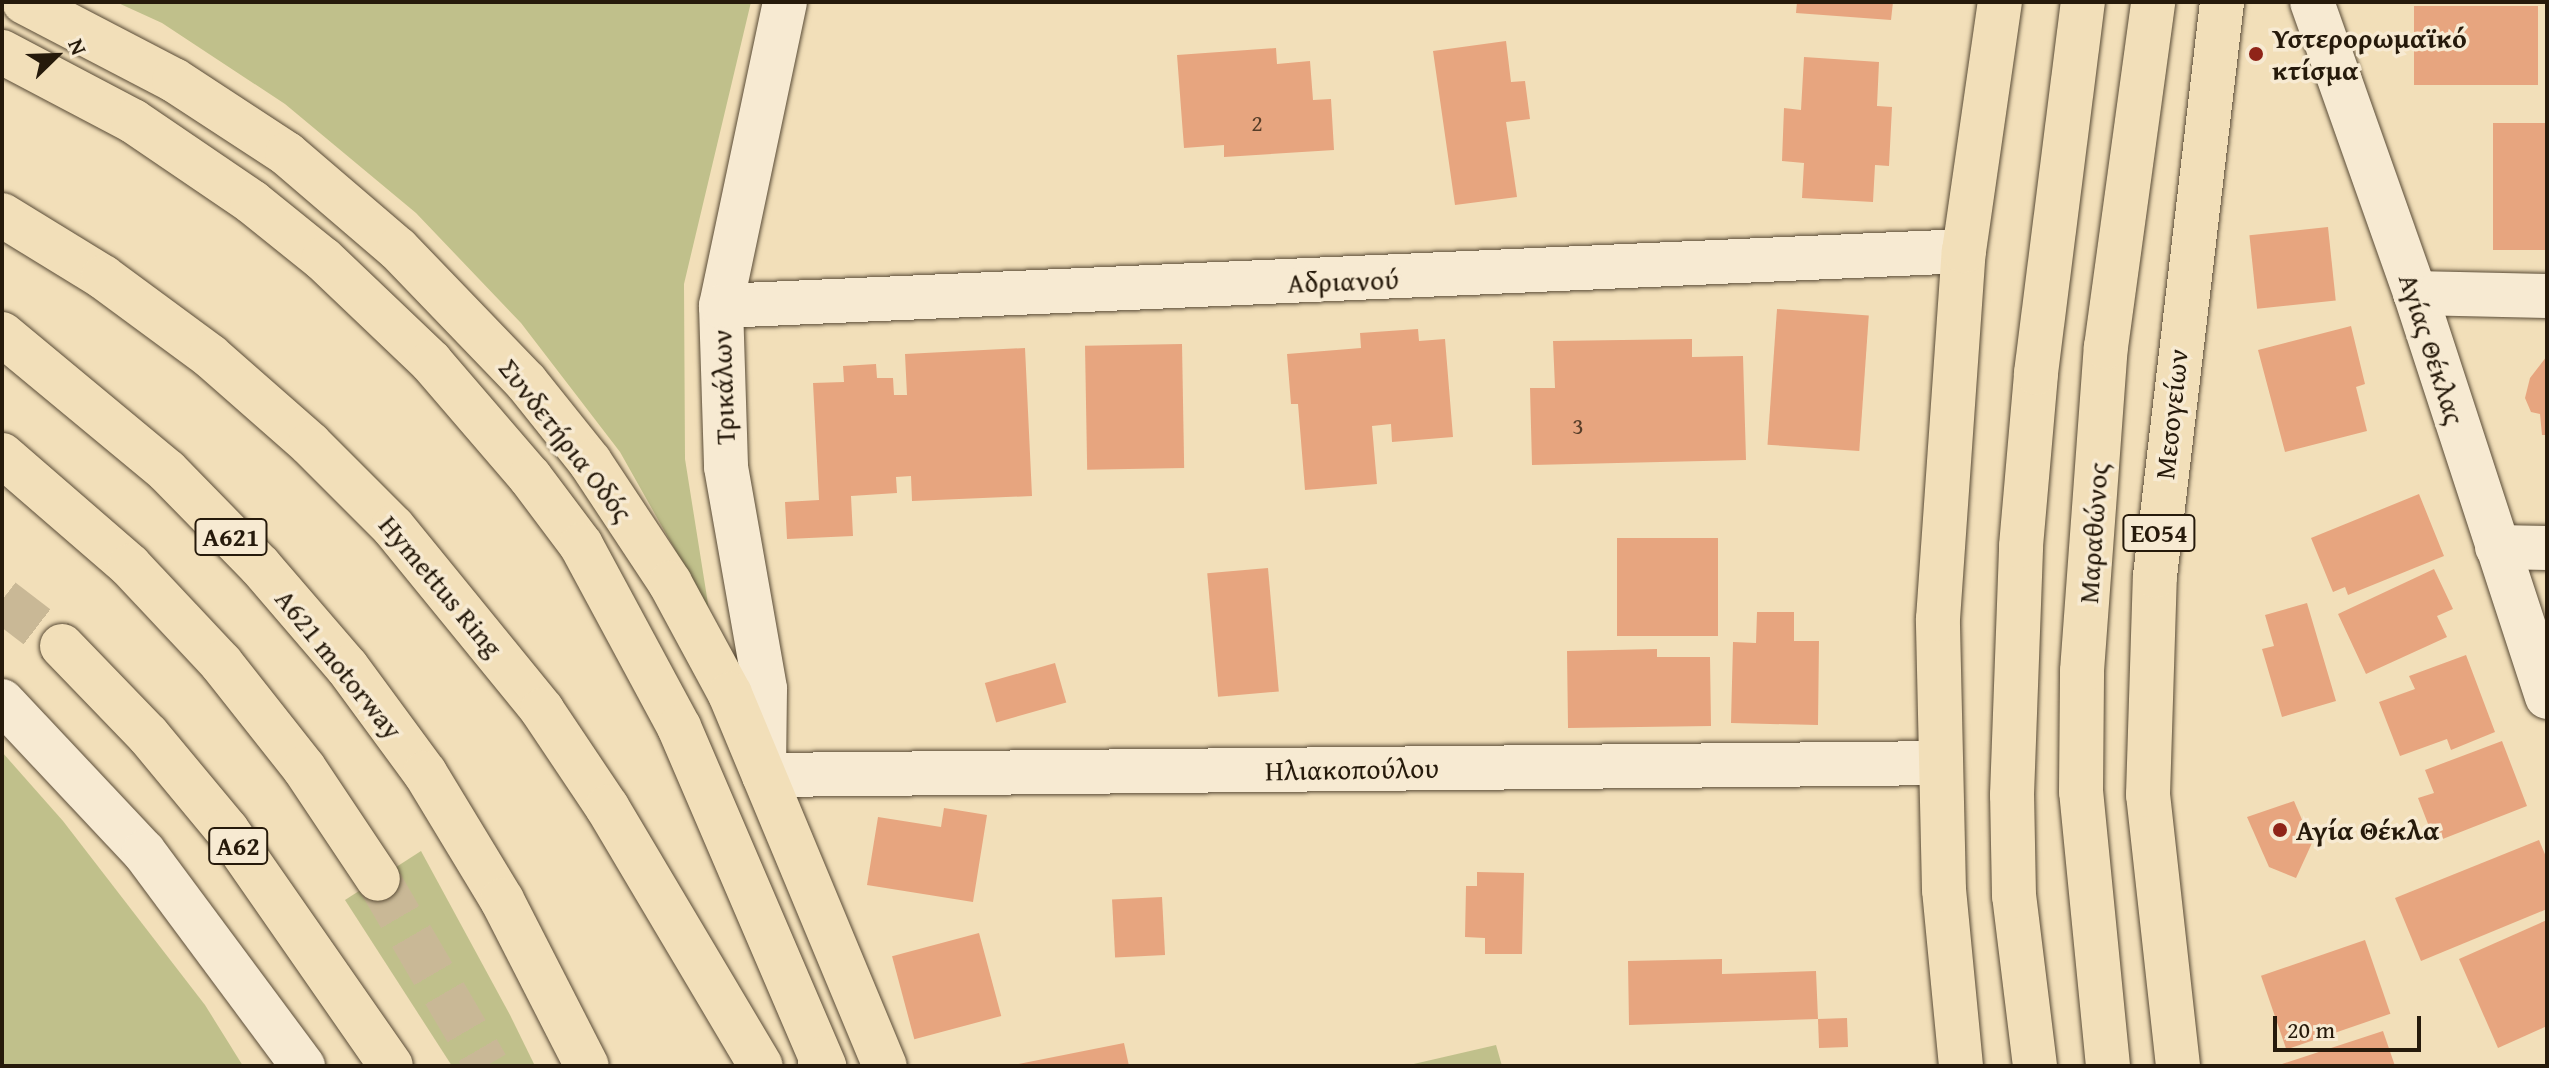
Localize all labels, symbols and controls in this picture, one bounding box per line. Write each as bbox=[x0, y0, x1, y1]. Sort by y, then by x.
north arrow bbox=[16, 16, 96, 96]
place label: Υστερορωμαϊκό κτίσμα bbox=[2272, 21, 2467, 87]
text: N bbox=[60, 34, 96, 60]
marker: Υστερορωμαϊκό κτίσμα bbox=[2247, 45, 2265, 63]
house number: 2 bbox=[1251, 109, 1263, 137]
street label: Αδριανού bbox=[1287, 262, 1399, 300]
street label: Αγίας Θέκλας bbox=[2392, 269, 2472, 429]
street label: Τρικάλων bbox=[704, 329, 742, 445]
street label: Μεσογείων bbox=[2147, 347, 2195, 481]
street label: Συνδετήρια Οδός bbox=[492, 352, 640, 528]
house number: 3 bbox=[1572, 412, 1584, 440]
street label: Μαραθώνος bbox=[2071, 461, 2115, 605]
street label: Hymettus Ring bbox=[372, 508, 510, 664]
road number: ΕΟ54 bbox=[2121, 511, 2197, 555]
road number: Α621 bbox=[193, 515, 269, 559]
street label: A621 motorway bbox=[268, 582, 410, 746]
street label: Ηλιακοπούλου bbox=[1265, 751, 1439, 787]
place label: Αγία Θέκλα bbox=[2296, 813, 2440, 847]
marker: Αγία Θέκλα bbox=[2271, 821, 2289, 839]
road number: Α62 bbox=[208, 824, 268, 868]
scale bar bbox=[2277, 1000, 2425, 1050]
text: 20 m bbox=[2287, 1012, 2335, 1047]

